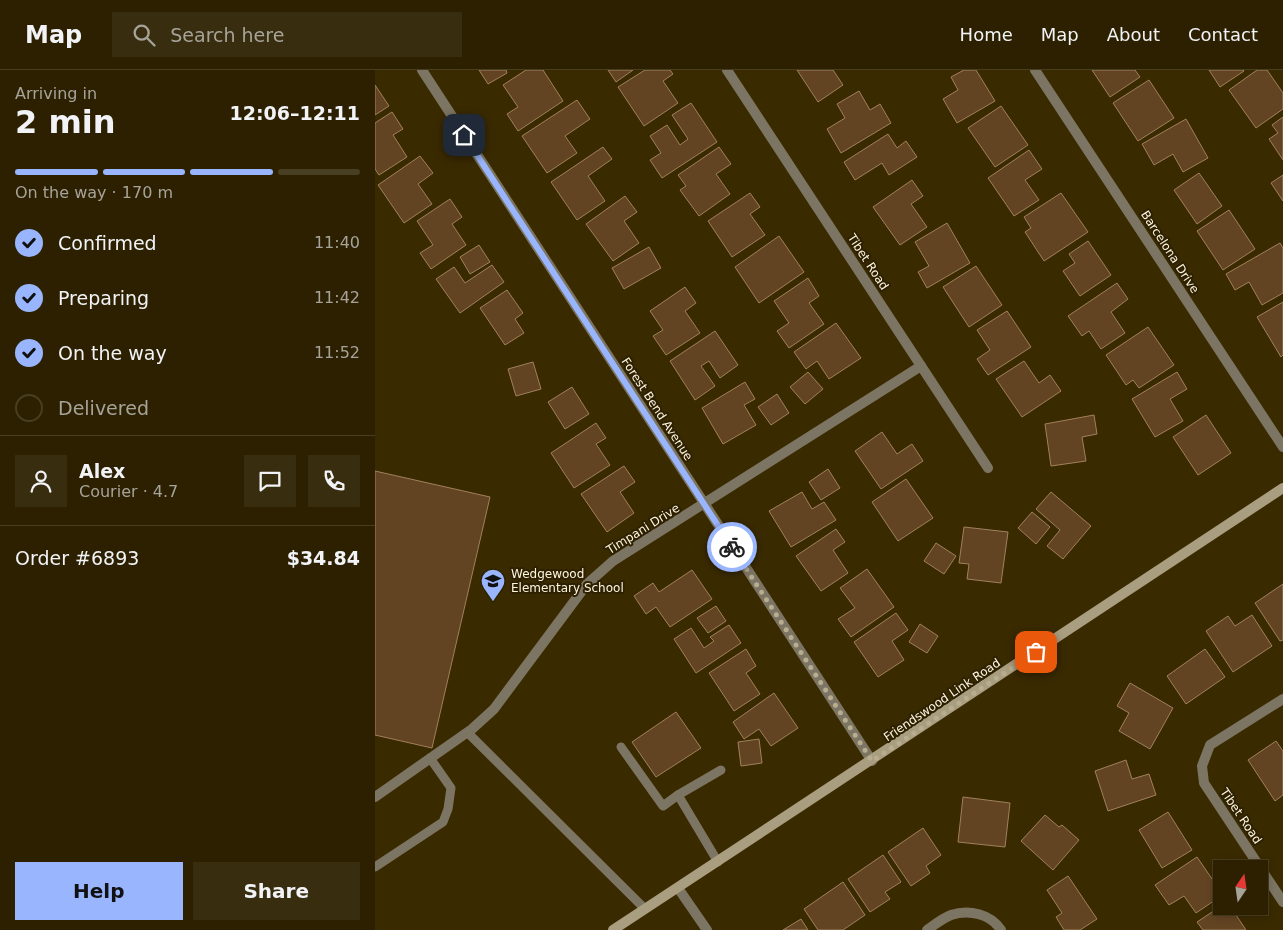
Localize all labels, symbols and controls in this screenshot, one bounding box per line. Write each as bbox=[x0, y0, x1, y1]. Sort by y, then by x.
search box bbox=[112, 12, 462, 57]
text: Map bbox=[25, 21, 82, 49]
icon: search bbox=[130, 21, 158, 49]
text: Search here bbox=[170, 24, 284, 46]
text: Home bbox=[960, 24, 1013, 45]
text: Map bbox=[1041, 24, 1079, 45]
text: About bbox=[1107, 24, 1160, 45]
text: Contact bbox=[1188, 24, 1258, 45]
text: Arriving in bbox=[15, 84, 97, 103]
text: 12:06–12:11 bbox=[230, 102, 360, 124]
text: 2 min bbox=[15, 103, 116, 141]
pin bbox=[443, 114, 485, 156]
icon: home bbox=[450, 121, 478, 149]
text: On the way · 170 m bbox=[15, 183, 173, 202]
street label: Barcelona Drive bbox=[1138, 208, 1202, 296]
icon: check bbox=[15, 229, 43, 257]
street label: Tibet Road bbox=[844, 231, 891, 293]
text: Confirmed bbox=[58, 232, 157, 254]
text: 11:40 bbox=[314, 233, 360, 252]
icon: check bbox=[15, 284, 43, 312]
text: Preparing bbox=[58, 287, 149, 309]
text: 11:42 bbox=[314, 288, 360, 307]
icon: check bbox=[15, 339, 43, 367]
text: On the way bbox=[58, 342, 167, 364]
text: 11:52 bbox=[314, 343, 360, 362]
street label: Forest Bend Avenue bbox=[618, 355, 696, 463]
text: Delivered bbox=[58, 397, 149, 419]
button: person bbox=[15, 455, 67, 507]
button: chat bbox=[244, 455, 296, 507]
button: phone bbox=[308, 455, 360, 507]
text: Alex bbox=[79, 460, 125, 482]
text: Courier · 4.7 bbox=[79, 482, 178, 501]
street label: Timpani Drive bbox=[603, 501, 682, 558]
courier bbox=[707, 522, 757, 572]
icon: bike bbox=[718, 533, 746, 561]
text: Order #6893 bbox=[15, 547, 139, 569]
text: $34.84 bbox=[287, 547, 360, 569]
place label: Wedgewood Elementary School bbox=[511, 567, 624, 595]
school or university icon: Wedgewood Elementary School bbox=[480, 568, 506, 602]
pin bbox=[1015, 631, 1057, 673]
icon: bag bbox=[1022, 638, 1050, 666]
street label: Friendswood Link Road bbox=[881, 656, 1003, 744]
street label: Tibet Road bbox=[1217, 785, 1265, 846]
north arrow bbox=[1213, 860, 1267, 915]
map controls bbox=[1213, 860, 1268, 915]
button: Help bbox=[15, 862, 183, 920]
button: Share bbox=[193, 862, 360, 920]

